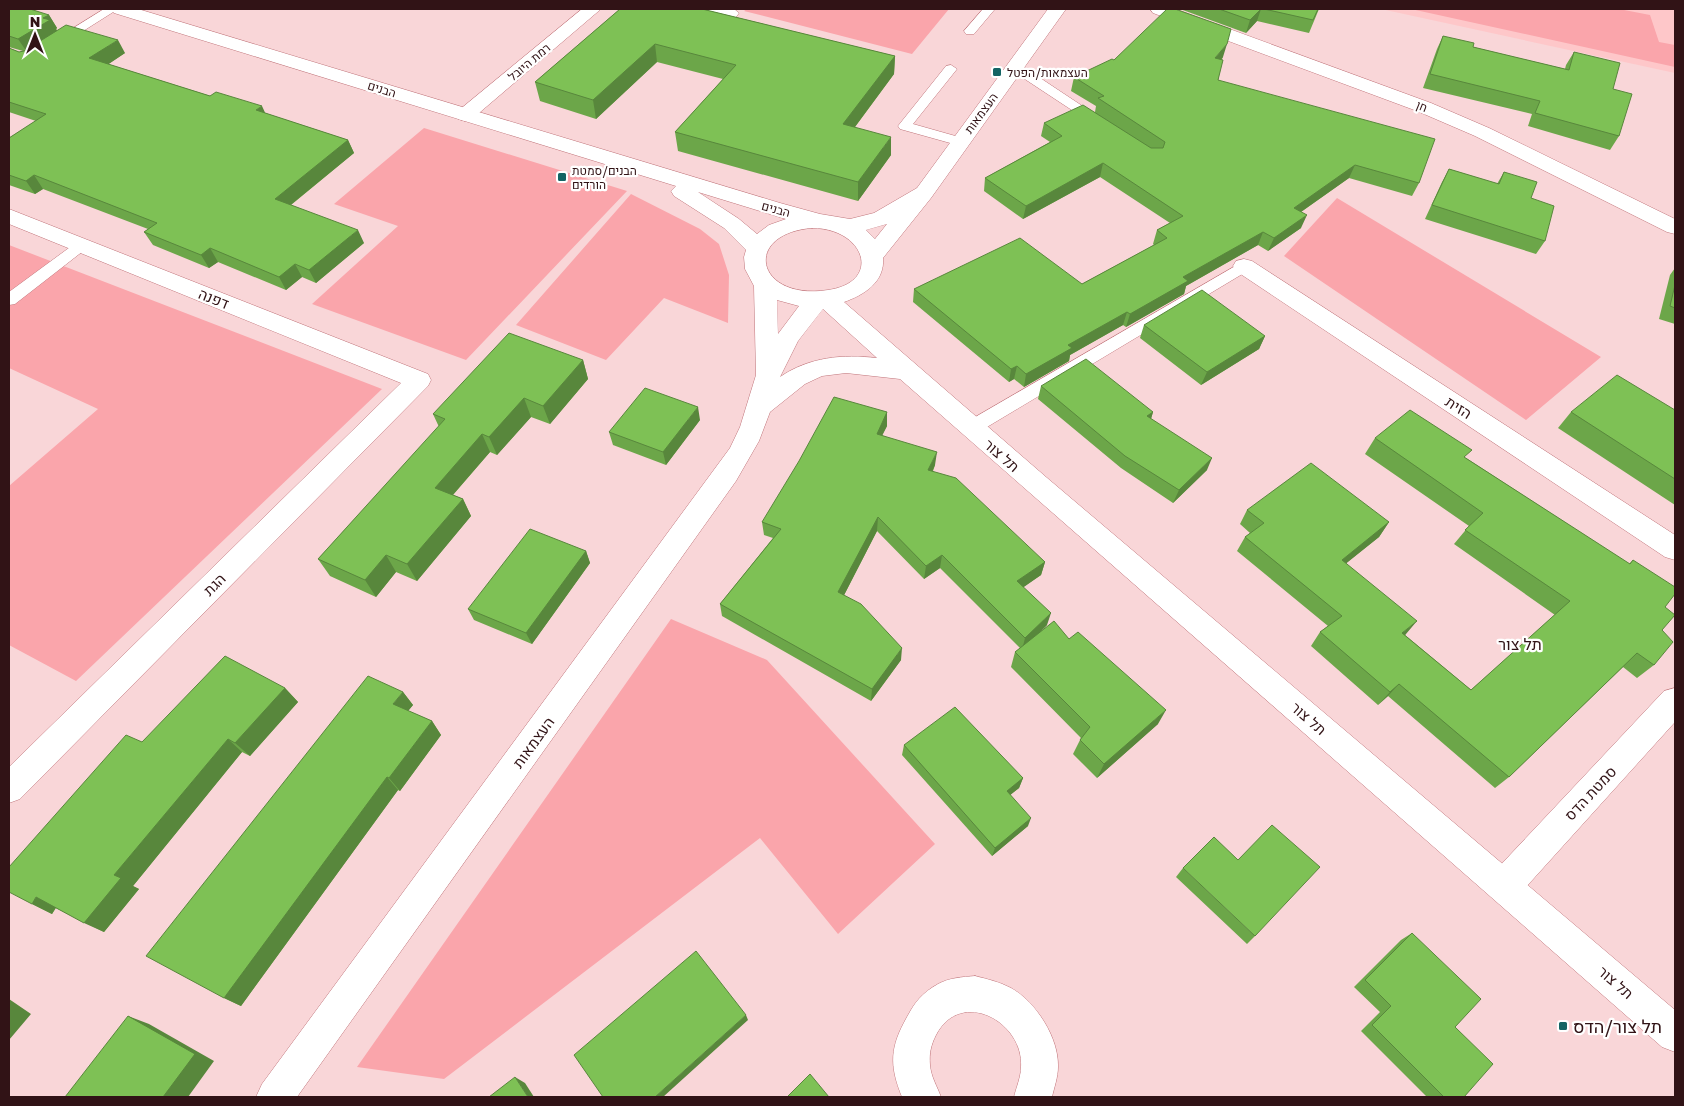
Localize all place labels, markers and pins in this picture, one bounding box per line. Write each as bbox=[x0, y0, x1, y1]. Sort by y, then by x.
place label: העצמאות/הפטל bbox=[1007, 65, 1088, 80]
marker: העצמאות/הפטל bbox=[991, 66, 1003, 78]
place label: הבנים/סמטת הורדים bbox=[572, 163, 637, 192]
marker: הבנים/סמטת הורדים bbox=[556, 171, 568, 183]
place label: תל צור/הדס bbox=[1573, 1015, 1662, 1037]
marker: תל צור/הדס bbox=[1557, 1020, 1569, 1032]

